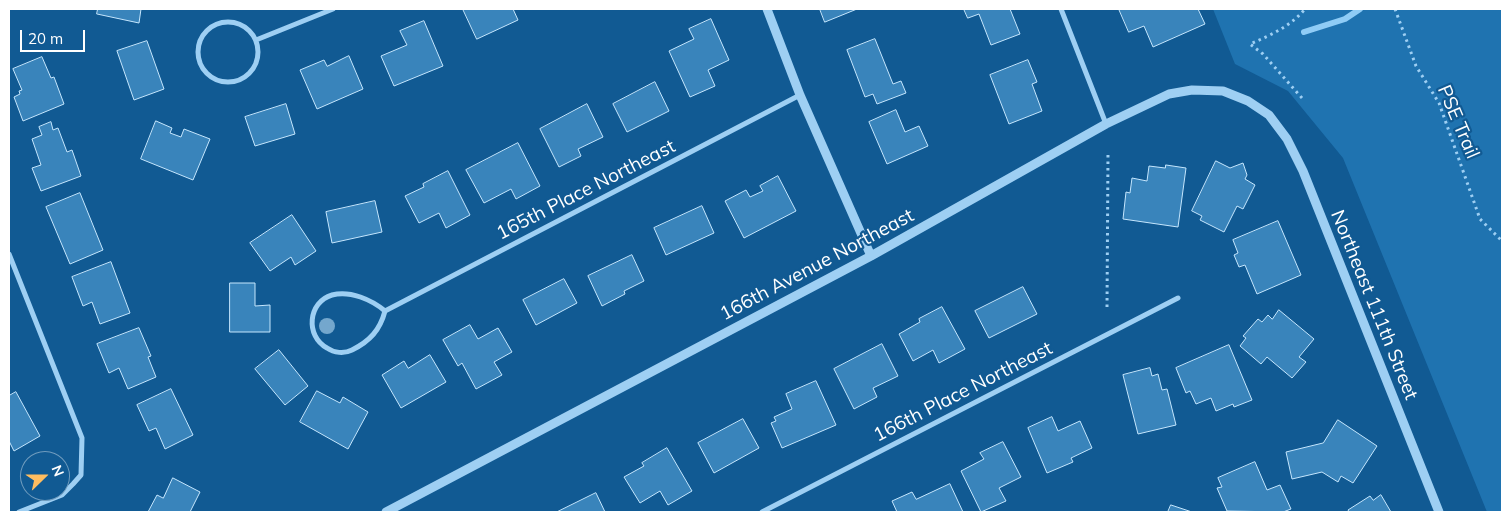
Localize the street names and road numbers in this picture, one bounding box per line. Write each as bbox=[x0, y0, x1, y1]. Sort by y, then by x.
street label: PSE Trail bbox=[1432, 82, 1484, 162]
street label: 165th Place Northeast bbox=[493, 135, 679, 245]
street label: 166th Avenue Northeast bbox=[716, 204, 918, 326]
street label: Northeast 111th Street bbox=[1326, 207, 1422, 403]
street label: 166th Place Northeast bbox=[870, 337, 1056, 447]

